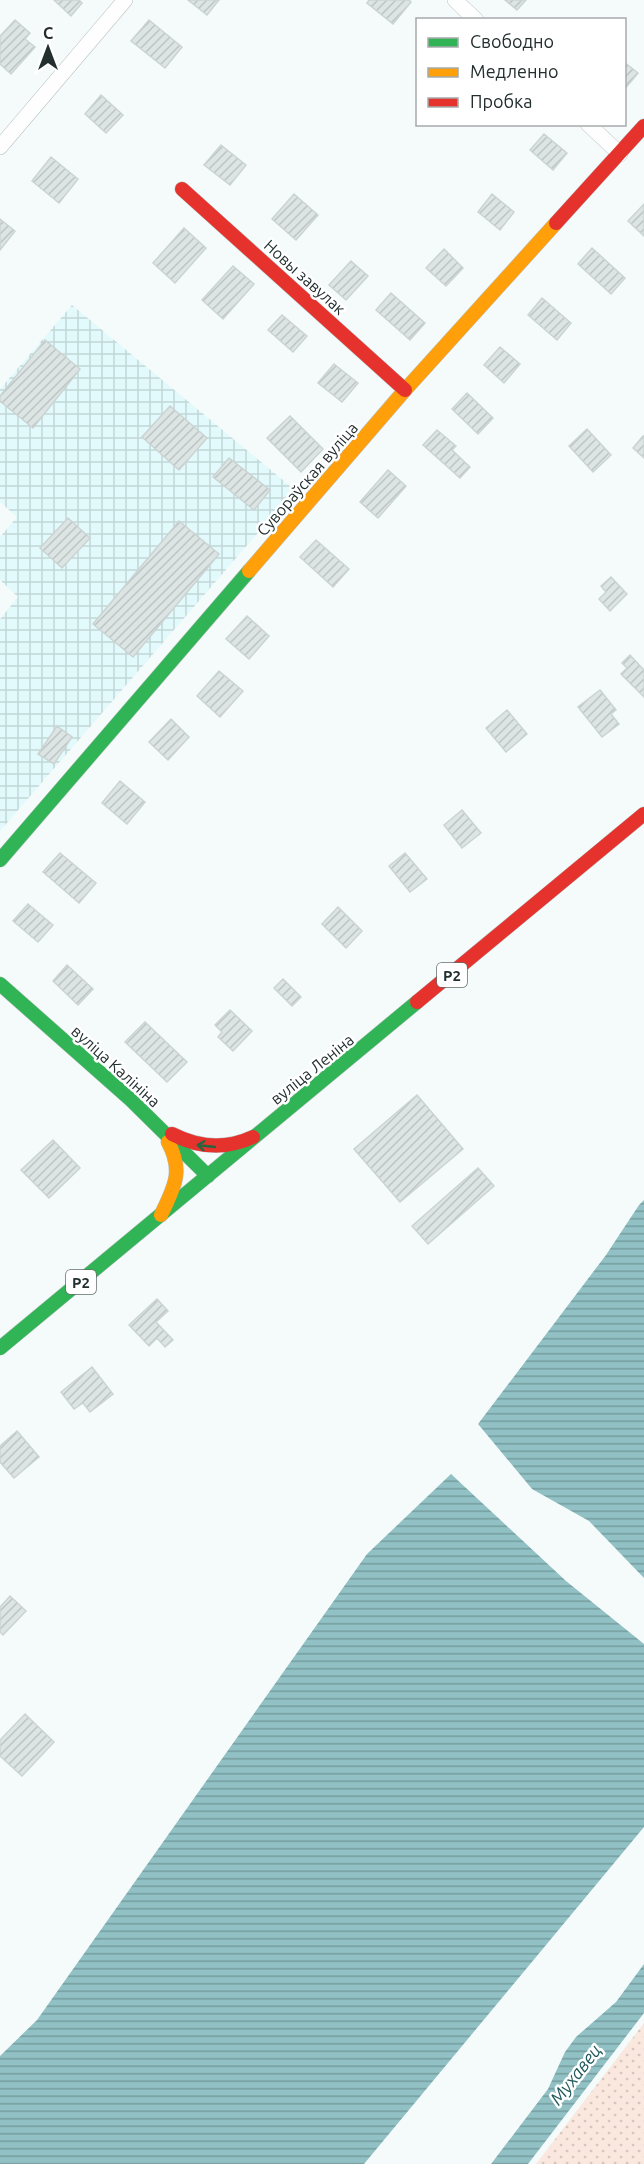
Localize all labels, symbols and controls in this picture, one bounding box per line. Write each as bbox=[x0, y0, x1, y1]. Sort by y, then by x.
north arrow bbox=[18, 18, 78, 78]
legend bbox=[416, 18, 626, 126]
text: С bbox=[43, 24, 53, 42]
text: Свободно bbox=[470, 31, 554, 51]
text: Медленно bbox=[470, 61, 559, 81]
text: Пробка bbox=[470, 91, 533, 111]
street label: Новы завулак bbox=[261, 236, 349, 318]
street label: Сувораўская вуліца bbox=[253, 419, 361, 539]
road number: Р2 bbox=[437, 963, 467, 987]
street label: вуліца Калініна bbox=[68, 1022, 164, 1110]
street label: вуліца Леніна bbox=[267, 1030, 357, 1108]
one-way arrow bbox=[197, 1140, 216, 1151]
road number: Р2 bbox=[66, 1270, 96, 1294]
water label: Мухавец bbox=[545, 2040, 605, 2108]

